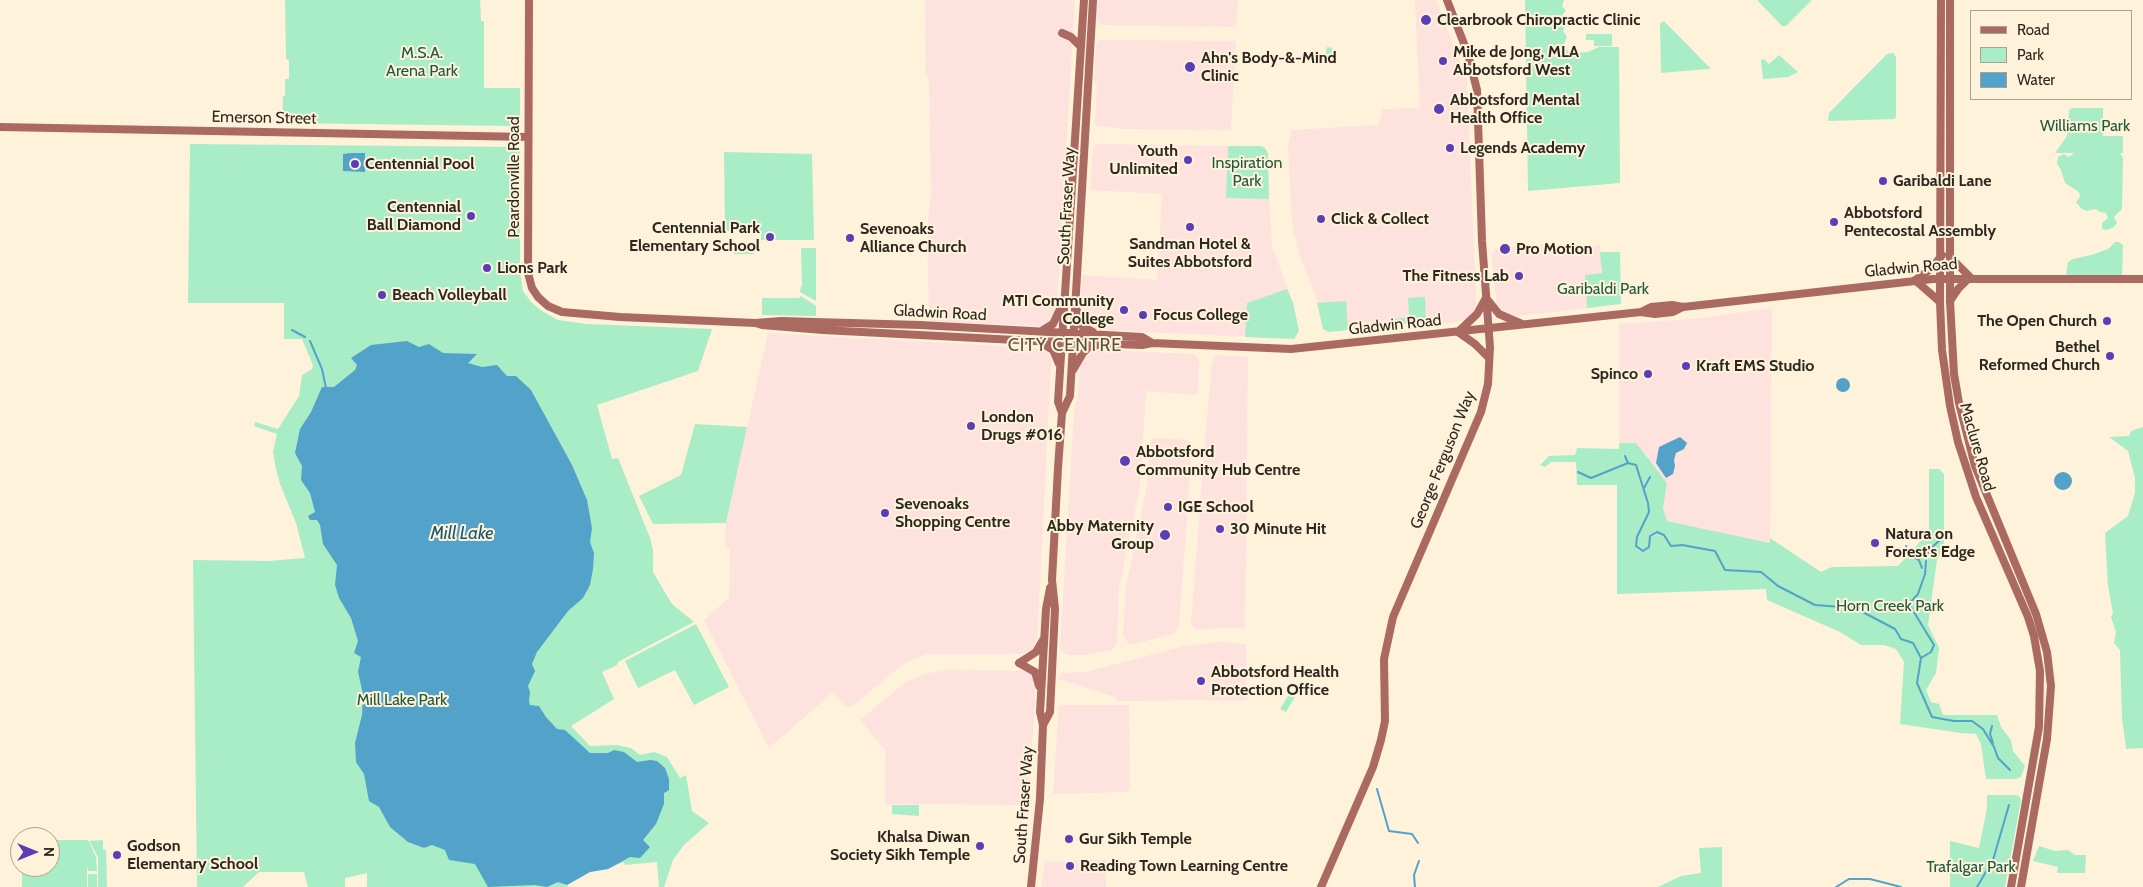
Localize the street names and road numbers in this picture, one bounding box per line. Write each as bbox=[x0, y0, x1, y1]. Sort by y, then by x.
street label: Emerson Street bbox=[211, 107, 317, 129]
street label: Peardonville Road bbox=[504, 116, 524, 238]
street label: South Fraser Way bbox=[1054, 147, 1080, 265]
street label: Gladwin Road bbox=[1864, 254, 1958, 282]
street label: Gladwin Road bbox=[893, 301, 987, 325]
street label: Gladwin Road bbox=[1348, 311, 1442, 339]
street label: George Ferguson Way bbox=[1406, 388, 1480, 532]
street label: Maclure Road bbox=[1955, 400, 1999, 494]
street label: South Fraser Way bbox=[1010, 746, 1038, 864]

